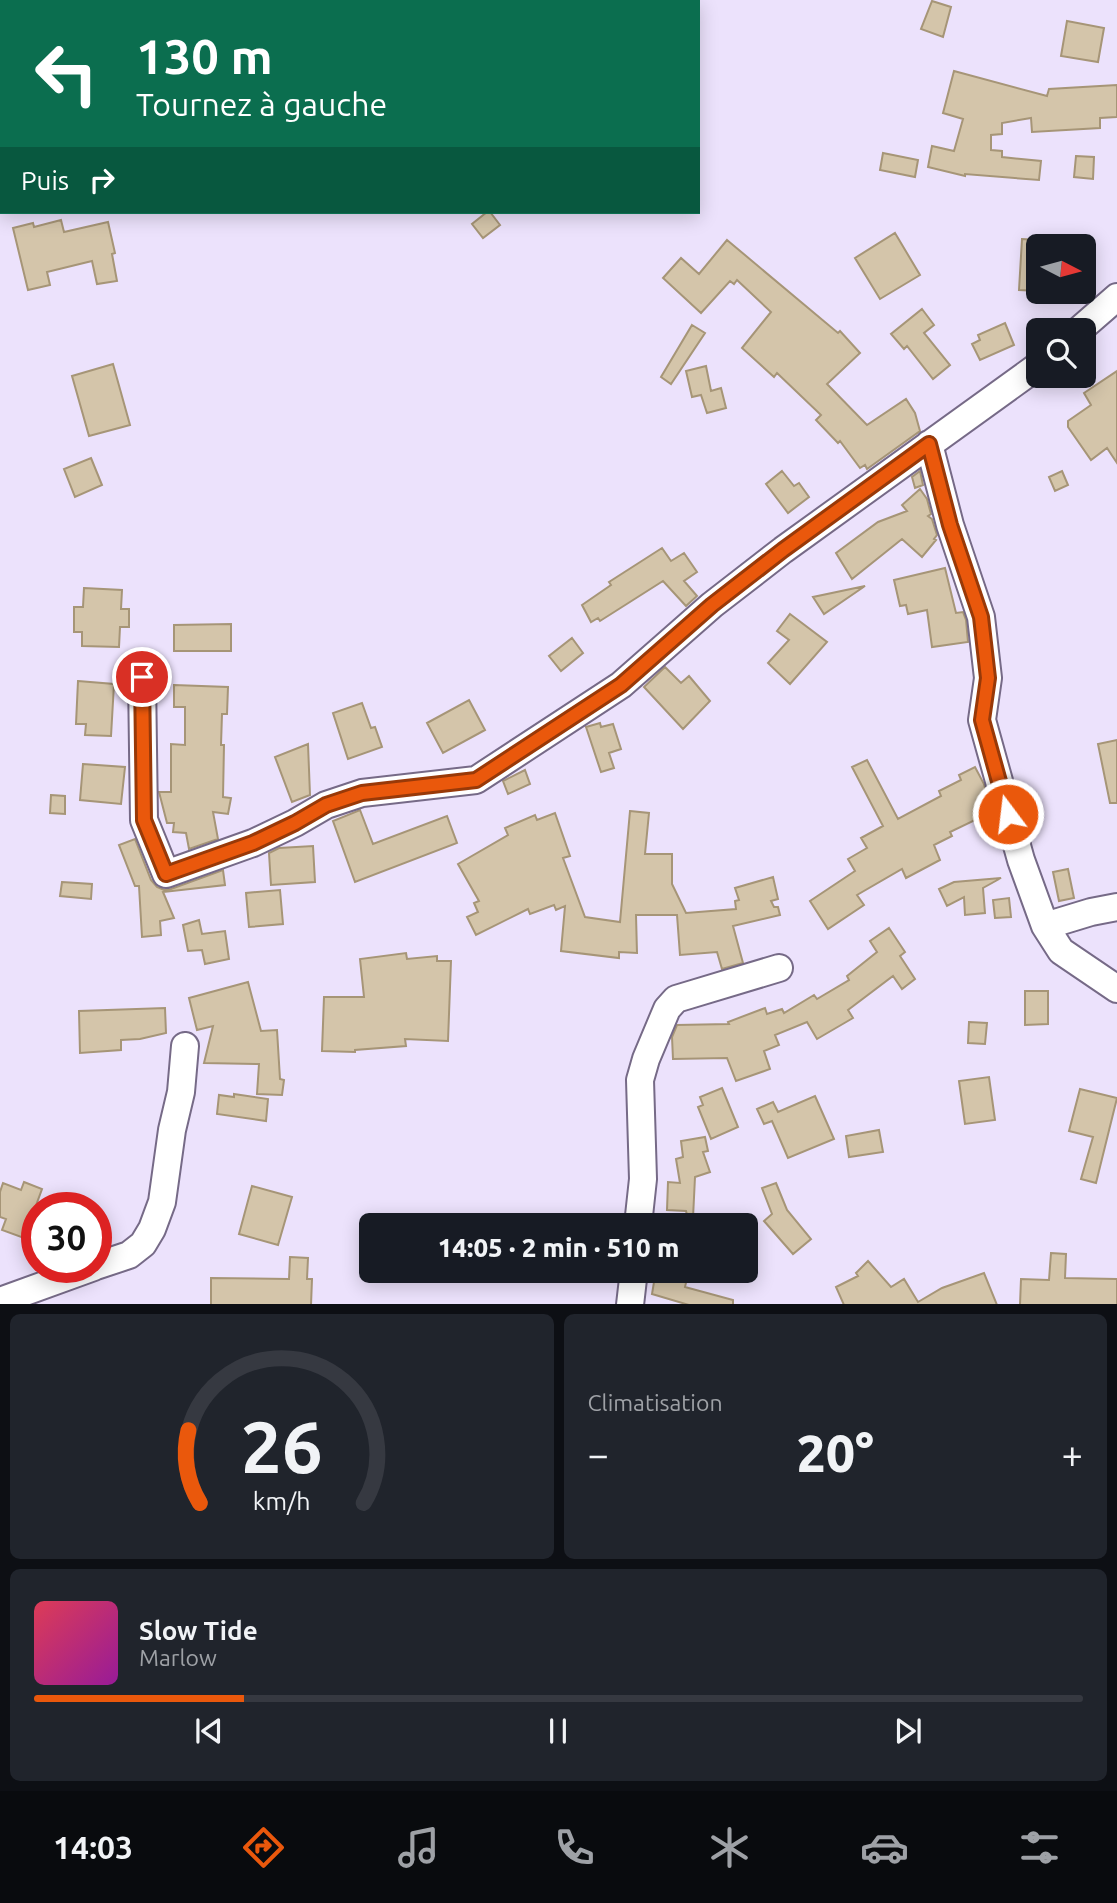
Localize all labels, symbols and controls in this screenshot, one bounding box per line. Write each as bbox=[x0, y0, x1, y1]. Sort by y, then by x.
icon: left bbox=[21, 28, 112, 119]
text: 130 m bbox=[136, 28, 273, 83]
text: Tournez à gauche bbox=[136, 86, 387, 122]
icon: right bbox=[83, 161, 121, 199]
text: Puis bbox=[21, 166, 69, 195]
north arrow bbox=[1026, 234, 1096, 304]
map controls bbox=[1026, 234, 1096, 388]
button: search bbox=[1026, 318, 1096, 388]
pin bbox=[112, 647, 172, 707]
icon: arrive bbox=[123, 658, 161, 696]
position arrow bbox=[971, 777, 1045, 851]
speed limit sign: 30 bbox=[21, 1192, 112, 1283]
text: 14:05 · 2 min · 510 m bbox=[438, 1233, 679, 1262]
text: Climatisation bbox=[588, 1390, 723, 1415]
text: 26 bbox=[241, 1405, 323, 1487]
text: 20° bbox=[796, 1424, 874, 1482]
text: − bbox=[588, 1433, 609, 1475]
text: + bbox=[1062, 1433, 1083, 1475]
text: km/h bbox=[253, 1486, 311, 1514]
text: Slow Tide bbox=[139, 1616, 258, 1645]
text: Marlow bbox=[139, 1645, 217, 1670]
icon: previous bbox=[190, 1712, 228, 1750]
icon: pause bbox=[539, 1712, 577, 1750]
icon: next bbox=[889, 1712, 927, 1750]
icon: directions bbox=[239, 1823, 288, 1872]
icon: music bbox=[394, 1823, 443, 1872]
icon: phone bbox=[550, 1823, 599, 1872]
icon: climate bbox=[705, 1823, 754, 1872]
icon: car bbox=[860, 1823, 909, 1872]
icon: filters bbox=[1015, 1823, 1064, 1872]
text: 14:03 bbox=[53, 1829, 133, 1865]

